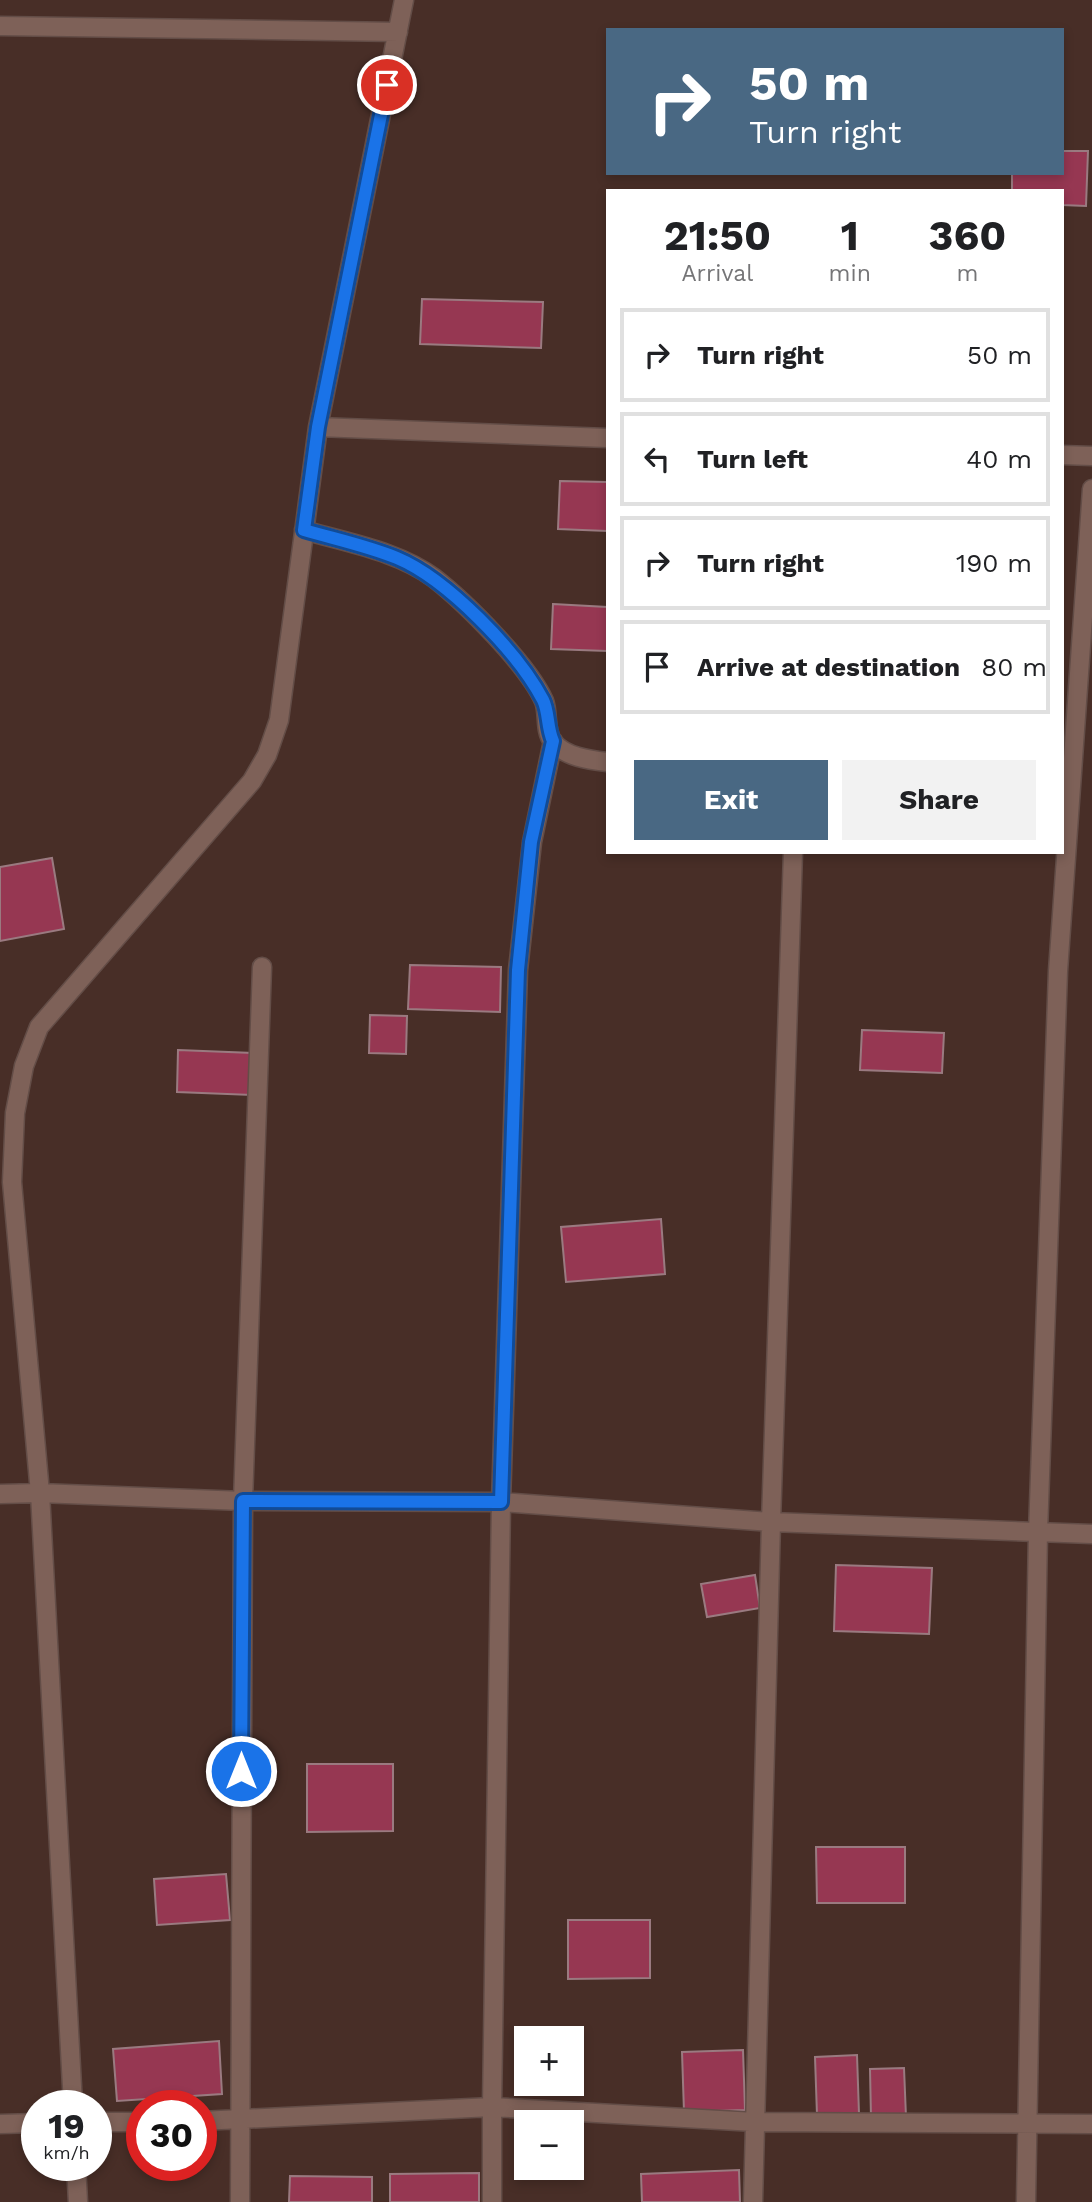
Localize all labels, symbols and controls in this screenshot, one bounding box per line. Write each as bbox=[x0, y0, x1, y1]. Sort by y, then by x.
text: 50 m bbox=[749, 54, 869, 112]
pin bbox=[357, 55, 417, 115]
icon: right bbox=[634, 56, 725, 147]
icon: arrive bbox=[368, 66, 406, 104]
text: Turn right bbox=[749, 113, 901, 151]
text: 21:50 bbox=[664, 211, 771, 260]
text: 1 bbox=[841, 211, 859, 260]
text: 360 bbox=[929, 211, 1006, 260]
text: Arrival bbox=[681, 260, 753, 287]
text: min bbox=[829, 260, 871, 287]
text: m bbox=[956, 260, 978, 287]
icon: right bbox=[638, 336, 676, 374]
text: Turn right bbox=[697, 340, 824, 370]
text: 50 m bbox=[967, 340, 1032, 370]
icon: left bbox=[638, 440, 676, 478]
text: Turn left bbox=[697, 444, 808, 474]
text: 40 m bbox=[966, 444, 1032, 474]
icon: right bbox=[638, 544, 676, 582]
text: Turn right bbox=[697, 548, 824, 578]
text: 190 m bbox=[956, 548, 1032, 578]
icon: arrive bbox=[638, 648, 676, 686]
text: Arrive at destination bbox=[697, 652, 960, 682]
text: 80 m bbox=[981, 652, 1047, 682]
button: Exit bbox=[634, 760, 828, 840]
button: Share bbox=[842, 760, 1036, 840]
position arrow bbox=[204, 1734, 278, 1808]
map controls bbox=[514, 2026, 584, 2180]
button: + bbox=[514, 2026, 584, 2096]
speed limit sign: 30 bbox=[126, 2090, 217, 2181]
text: 19 bbox=[48, 2105, 85, 2147]
button: − bbox=[514, 2110, 584, 2180]
text: km/h bbox=[43, 2142, 90, 2163]

